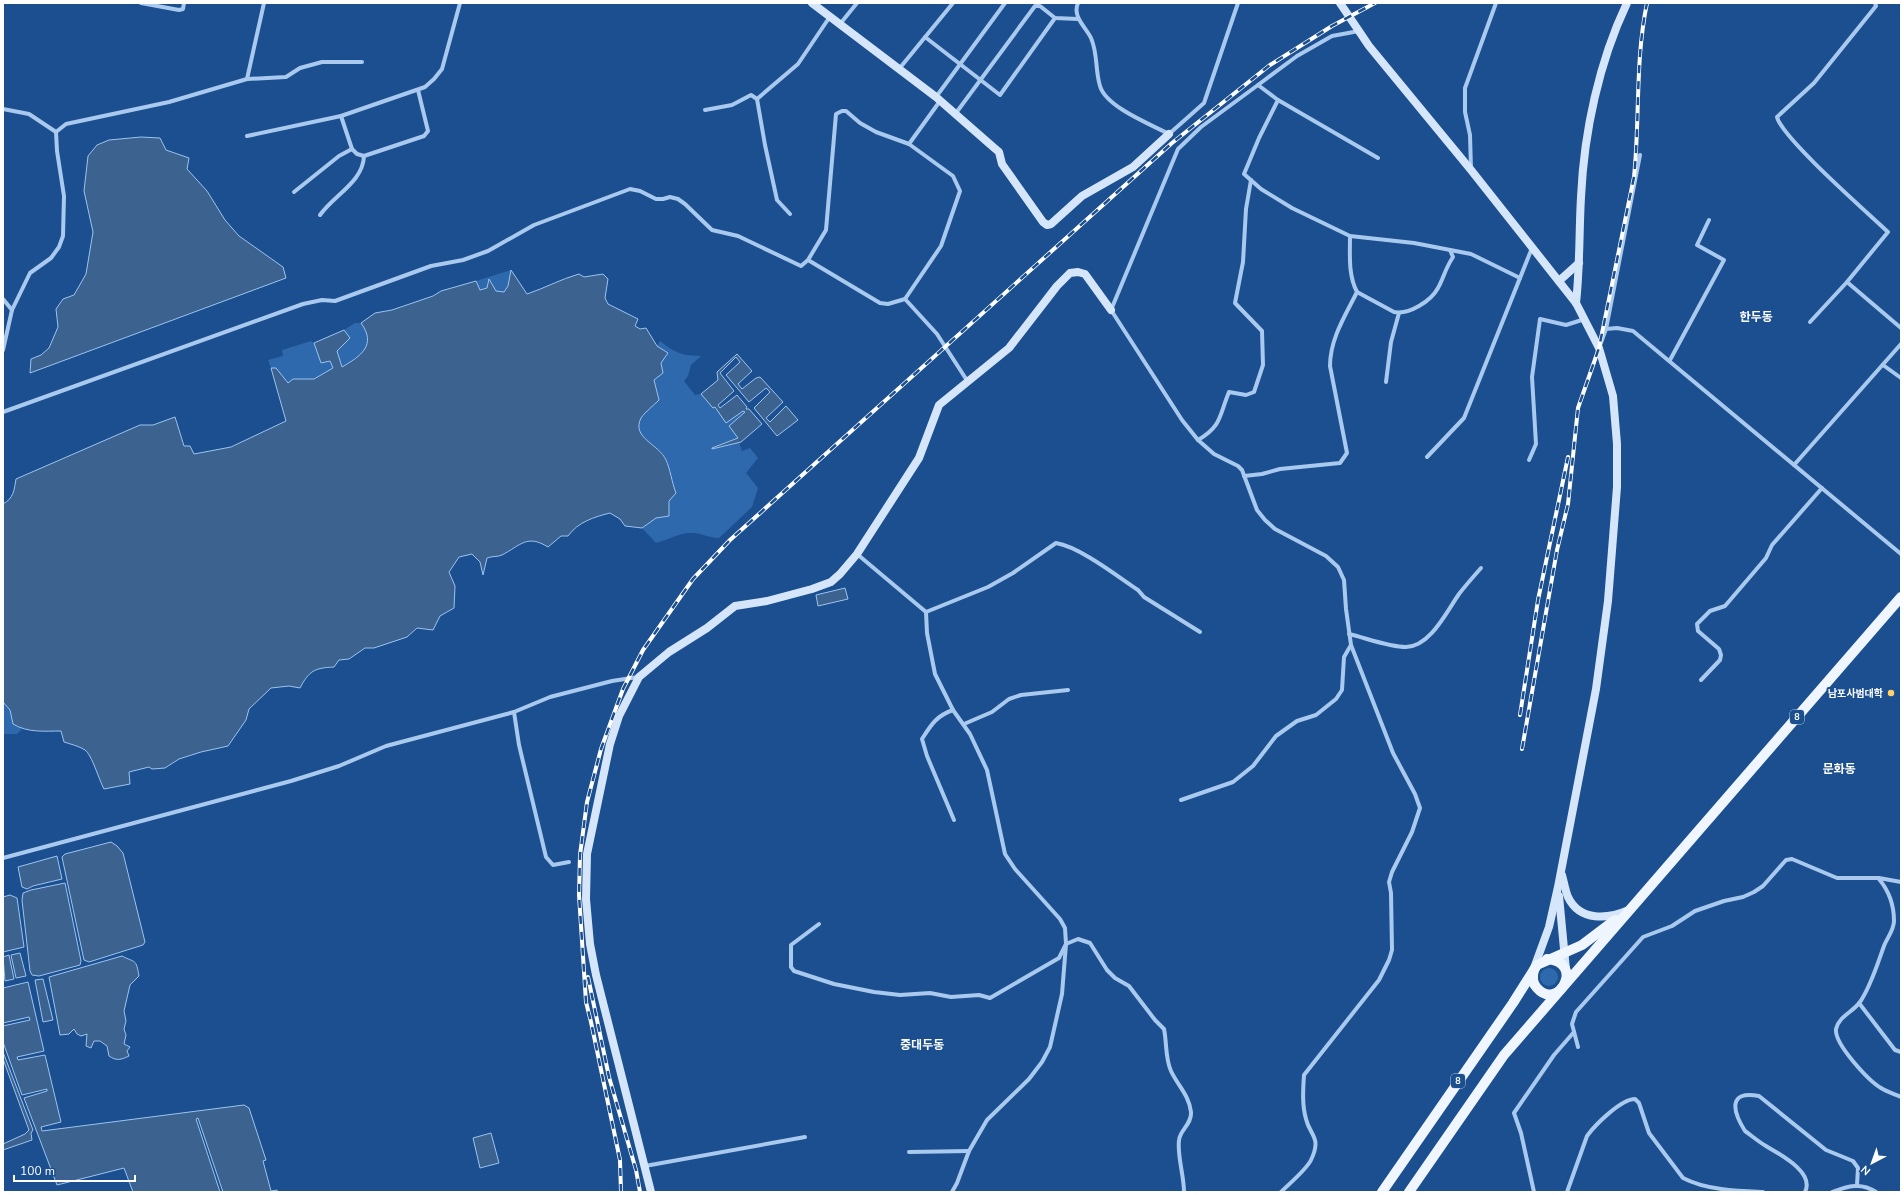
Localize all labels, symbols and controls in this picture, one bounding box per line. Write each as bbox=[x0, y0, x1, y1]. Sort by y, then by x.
district label: 한두동 bbox=[1739, 309, 1773, 325]
place label: 남포사범대학 bbox=[1828, 687, 1883, 701]
marker: 남포사범대학 bbox=[1886, 688, 1896, 698]
road number: 8 bbox=[1790, 710, 1804, 724]
district label: 문화동 bbox=[1822, 761, 1856, 777]
district label: 중대두동 bbox=[900, 1037, 944, 1053]
road number: 8 bbox=[1451, 1074, 1465, 1088]
north arrow bbox=[1852, 1143, 1892, 1183]
scale bar bbox=[14, 1157, 135, 1183]
text: N bbox=[1858, 1162, 1874, 1179]
text: 100 m bbox=[20, 1163, 55, 1179]

